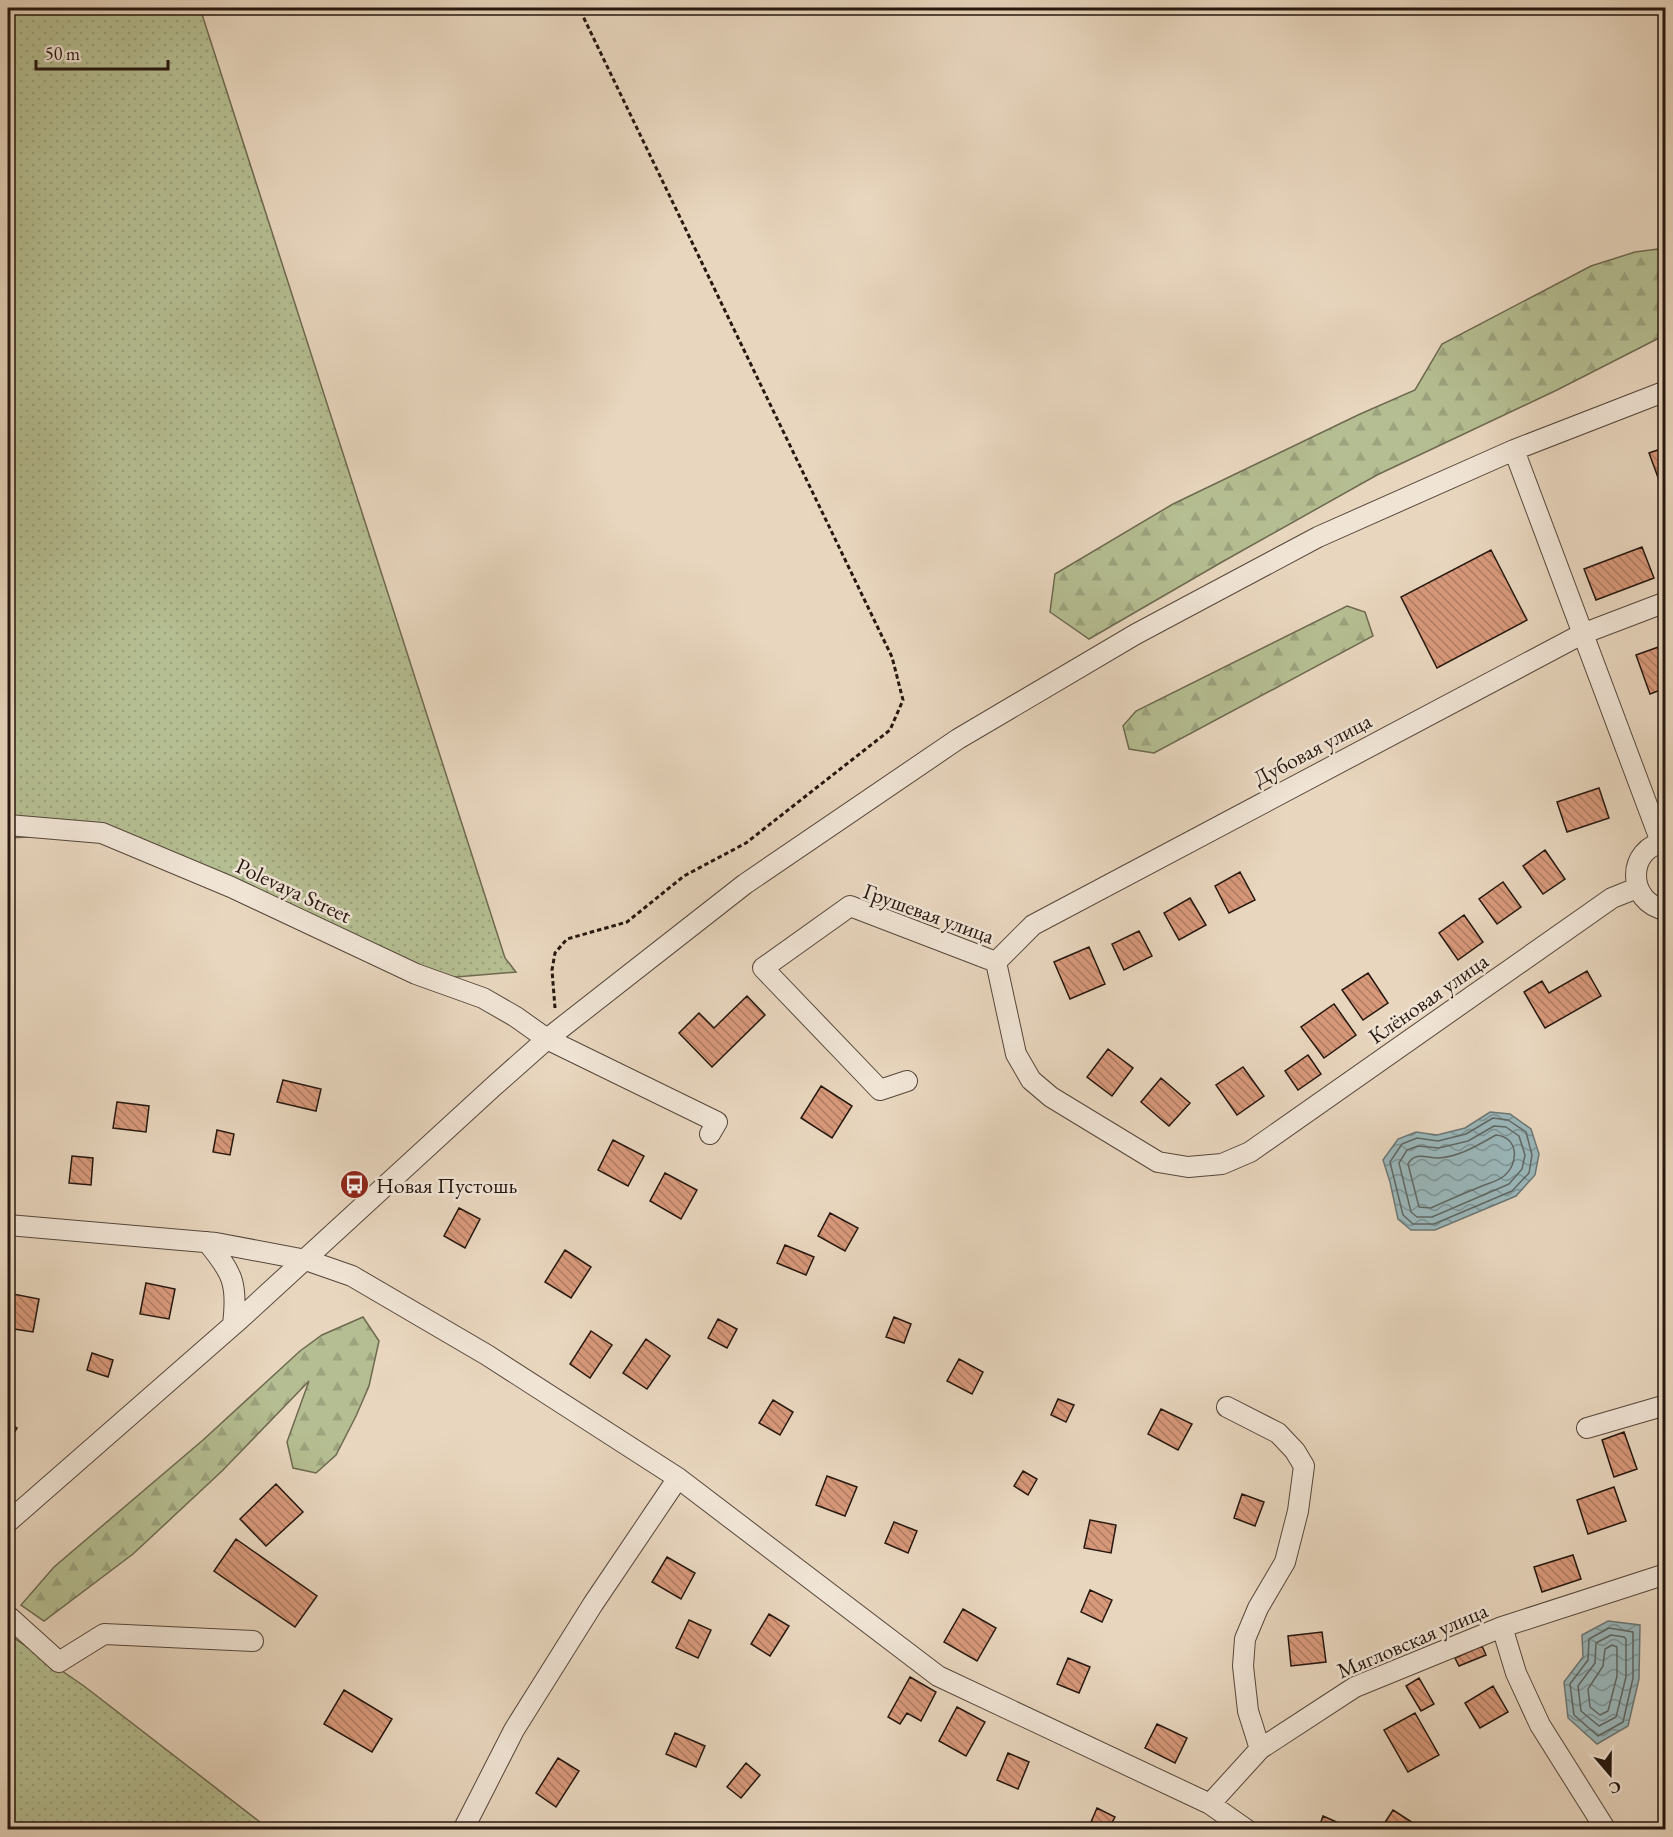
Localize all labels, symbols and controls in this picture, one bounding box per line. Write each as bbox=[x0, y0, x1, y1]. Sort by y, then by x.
scale bar bbox=[36, 33, 168, 71]
text: 50 m bbox=[45, 42, 80, 65]
street label: Дубовая улица bbox=[1248, 706, 1377, 793]
street label: Polevaya Street bbox=[231, 851, 356, 930]
street label: Грушевая улица bbox=[859, 876, 998, 951]
street label: Клёновая улица bbox=[1363, 946, 1494, 1050]
bus stop icon: Новая Пустошь bbox=[339, 1169, 371, 1201]
place label: Новая Пустошь bbox=[376, 1171, 517, 1200]
street label: Мягловская улица bbox=[1332, 1596, 1492, 1685]
north arrow bbox=[1580, 1744, 1640, 1804]
text: С bbox=[1606, 1776, 1624, 1799]

